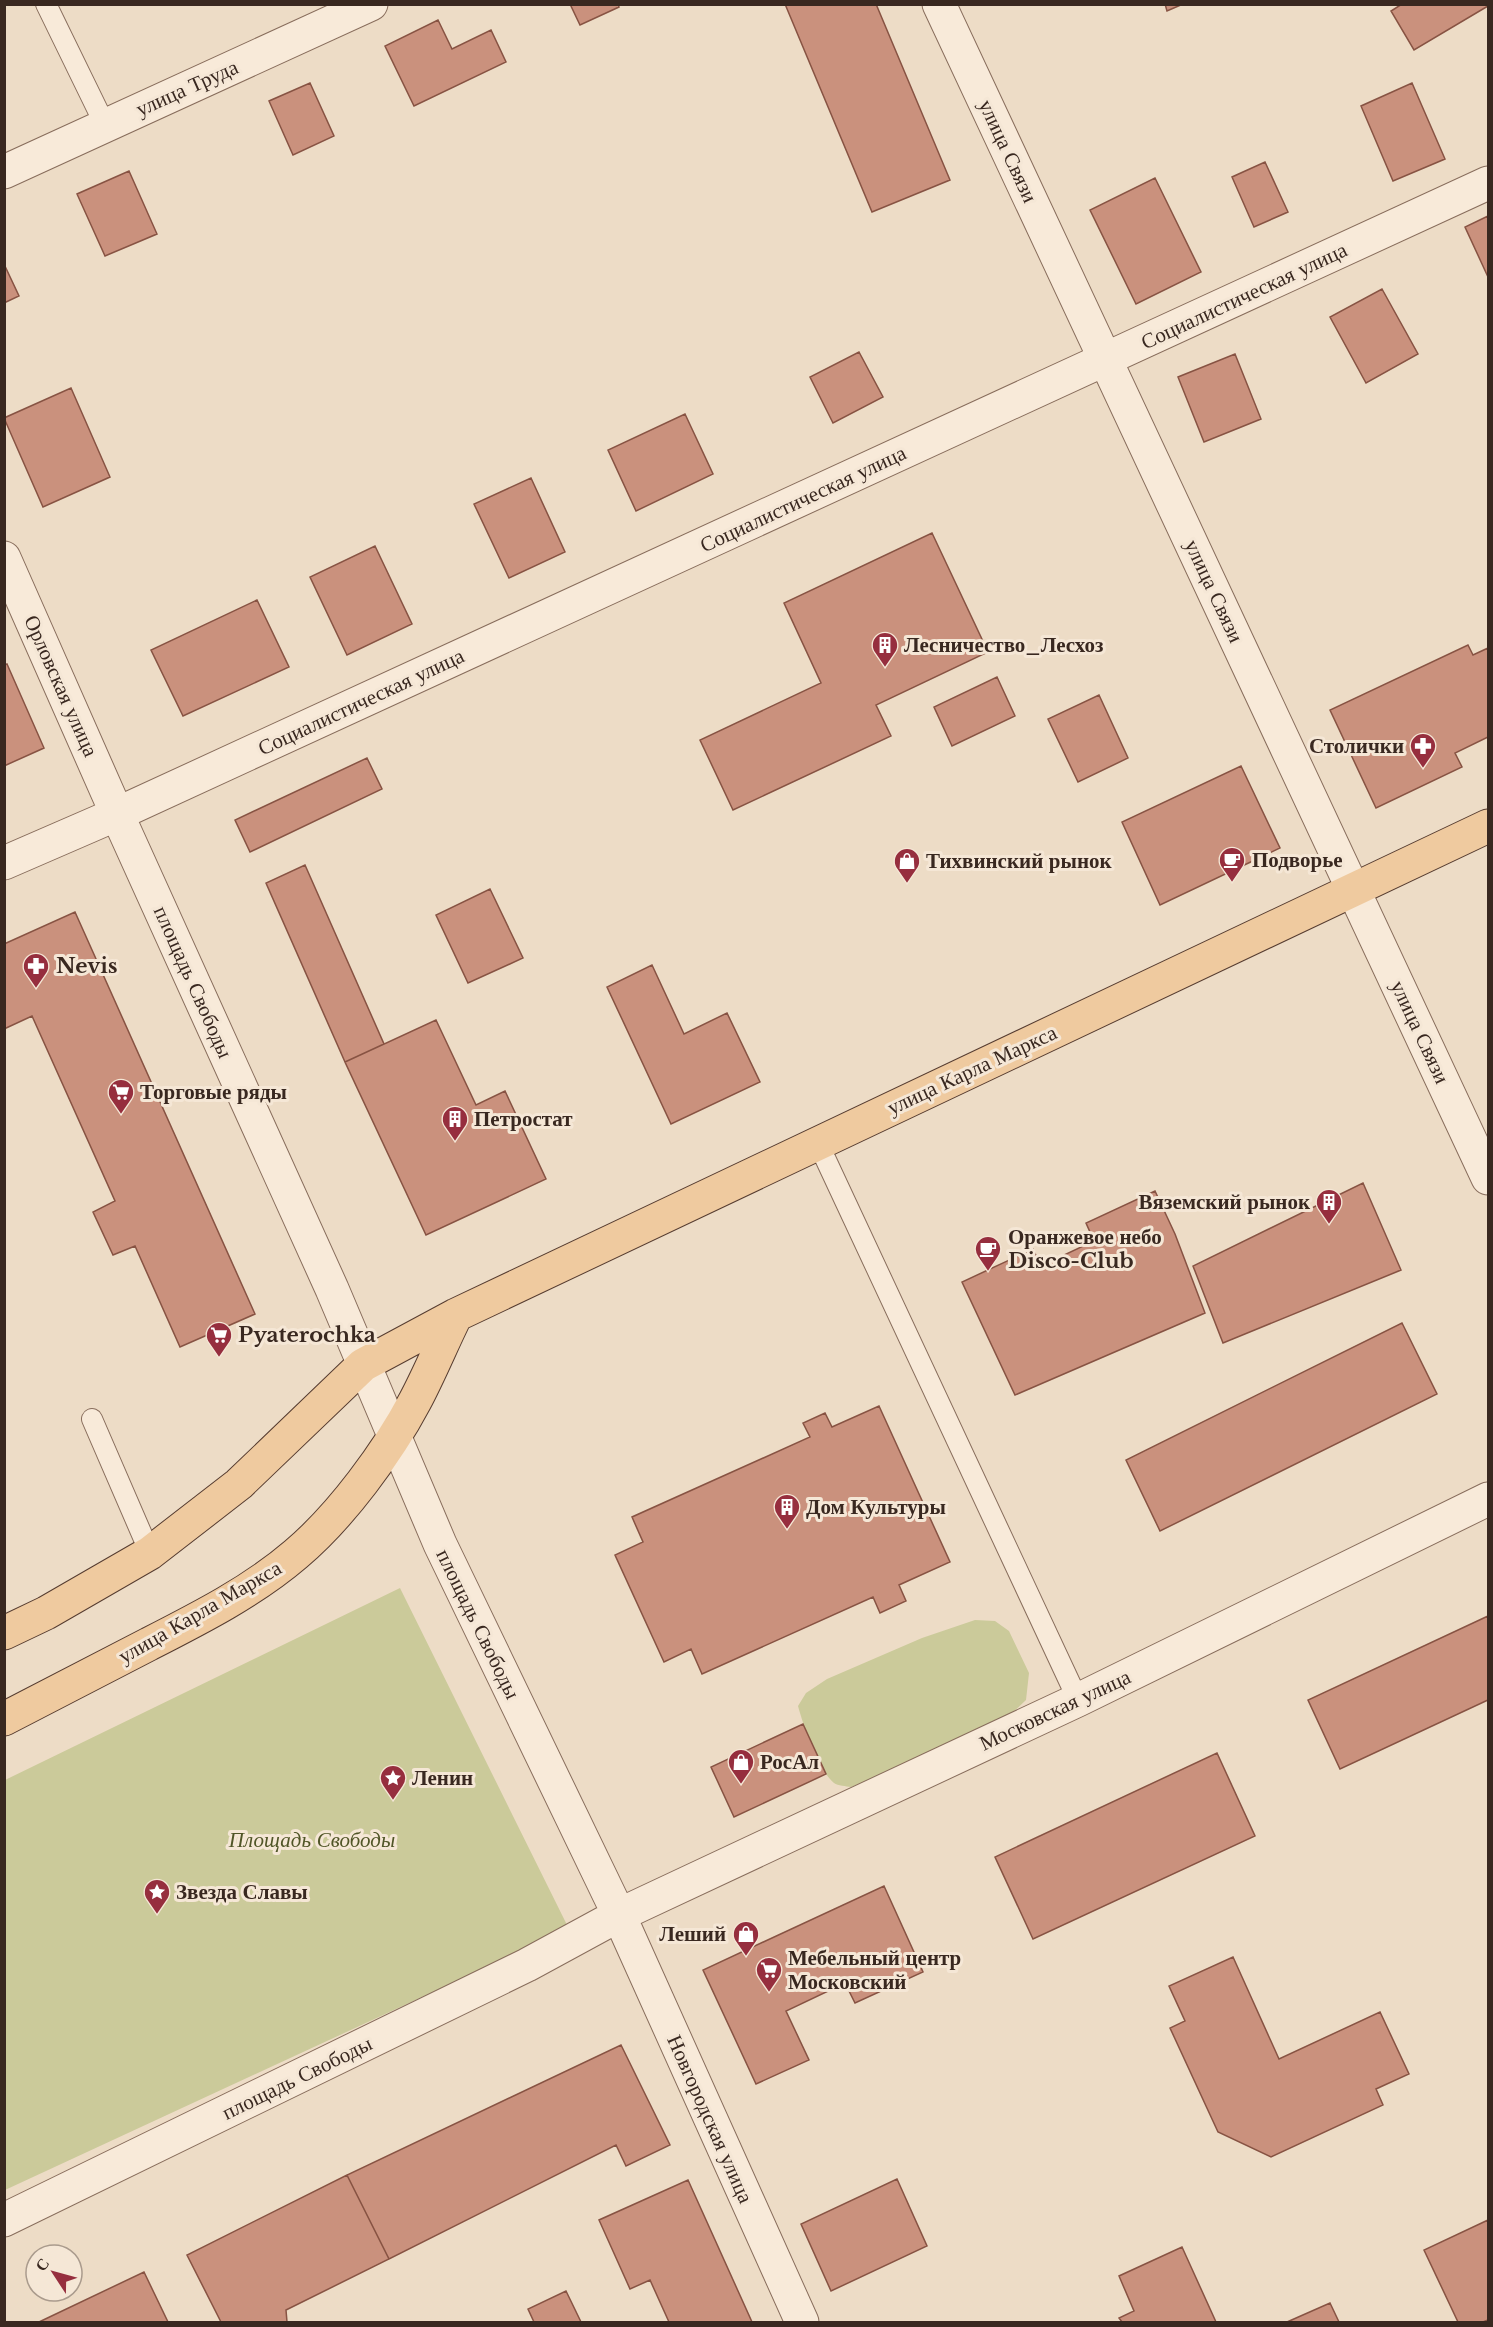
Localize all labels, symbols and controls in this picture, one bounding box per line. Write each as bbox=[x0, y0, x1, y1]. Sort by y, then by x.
street label: улица Труда bbox=[132, 54, 243, 122]
street label: улица Связи bbox=[973, 95, 1043, 207]
street label: Социалистическая улица bbox=[1137, 237, 1352, 355]
street label: Социалистическая улица bbox=[696, 440, 911, 558]
street label: улица Связи bbox=[1179, 535, 1249, 647]
street label: Орловская улица bbox=[18, 611, 104, 761]
building icon: Лесничество_Лесхоз bbox=[870, 630, 900, 668]
place label: Лесничество_Лесхоз bbox=[904, 632, 1103, 658]
street label: Социалистическая улица bbox=[254, 643, 469, 761]
pharmacy icon: Столички bbox=[1408, 731, 1438, 769]
place label: Столички bbox=[1309, 733, 1404, 759]
cafe icon: Подворье bbox=[1217, 845, 1247, 883]
shop icon: Тихвинский рынок bbox=[892, 846, 922, 884]
place label: Подворье bbox=[1252, 847, 1343, 873]
place label: Тихвинский рынок bbox=[926, 848, 1113, 874]
street label: площадь Свободы bbox=[148, 902, 238, 1062]
pharmacy icon: Nevis bbox=[21, 951, 51, 989]
place label: Nevis bbox=[56, 953, 118, 979]
street label: улица Связи bbox=[1385, 976, 1455, 1088]
street label: улица Карла Маркса bbox=[883, 1019, 1062, 1121]
supermarket icon: Торговые ряды bbox=[106, 1077, 136, 1115]
place label: Торговые ряды bbox=[140, 1079, 287, 1105]
building icon: Петростат bbox=[440, 1104, 470, 1142]
place label: Петростат bbox=[474, 1106, 573, 1132]
building icon: Вяземский рынок bbox=[1314, 1187, 1344, 1225]
place label: Вяземский рынок bbox=[1139, 1189, 1311, 1215]
place label: Оранжевое небо Disco-Club bbox=[1008, 1224, 1162, 1274]
cafe icon: Оранжевое небо Disco-Club bbox=[973, 1234, 1003, 1272]
supermarket icon: Pyaterochka bbox=[204, 1320, 234, 1358]
place label: Pyaterochka bbox=[238, 1322, 376, 1348]
building icon: Дом Культуры bbox=[772, 1492, 802, 1530]
place label: Дом Культуры bbox=[806, 1494, 946, 1520]
street label: площадь Свободы bbox=[430, 1545, 526, 1703]
street label: улица Карла Маркса bbox=[114, 1554, 287, 1669]
street label: Московская улица bbox=[975, 1663, 1135, 1756]
shop icon: РосАл bbox=[726, 1747, 756, 1785]
place label: РосАл bbox=[760, 1749, 819, 1775]
place icon: Ленин bbox=[378, 1763, 408, 1801]
place label: Ленин bbox=[412, 1765, 473, 1791]
park label: Площадь Свободы bbox=[228, 1827, 395, 1853]
place icon: Звезда Славы bbox=[142, 1877, 172, 1915]
place label: Звезда Славы bbox=[176, 1879, 308, 1905]
shop icon: Леший bbox=[731, 1919, 761, 1957]
place label: Леший bbox=[659, 1921, 726, 1947]
place label: Мебельный центр Московский bbox=[788, 1945, 961, 1995]
supermarket icon: Мебельный центр Московский bbox=[754, 1955, 784, 1993]
street label: площадь Свободы bbox=[218, 2030, 376, 2126]
street label: Новгородская улица bbox=[661, 2031, 759, 2208]
north arrow bbox=[24, 2243, 84, 2303]
text: С bbox=[30, 2254, 53, 2275]

